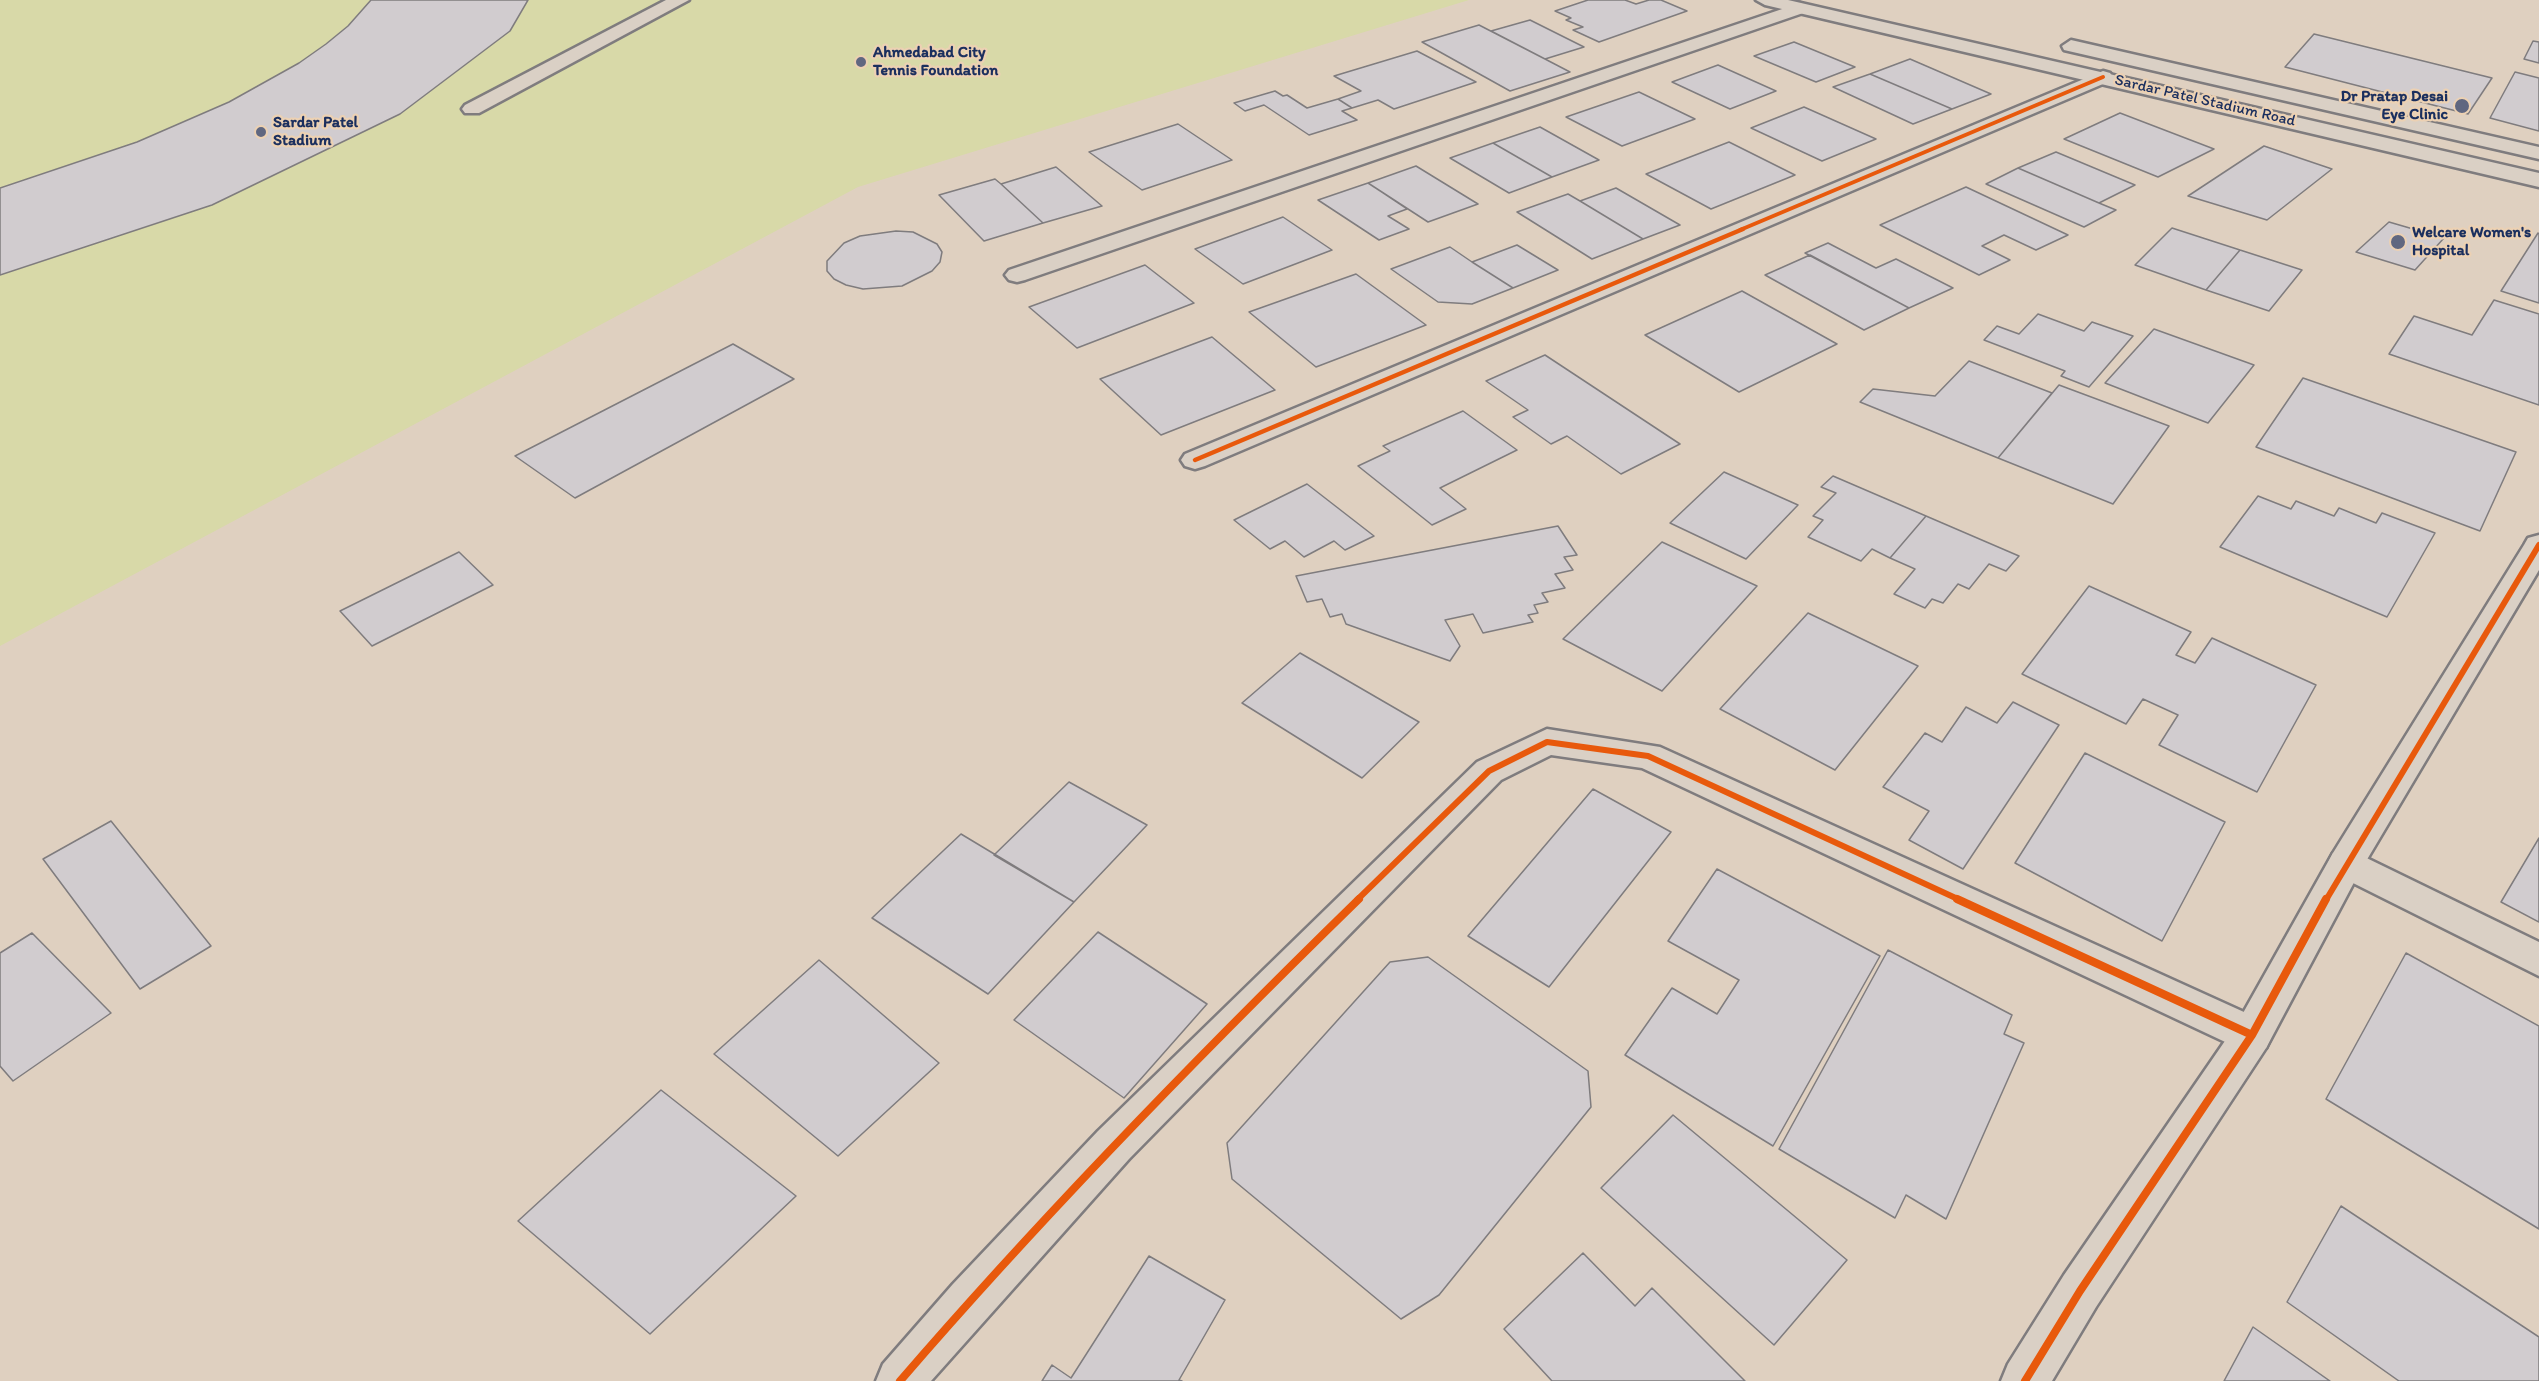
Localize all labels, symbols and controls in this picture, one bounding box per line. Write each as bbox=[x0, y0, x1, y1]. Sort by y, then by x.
place label: Ahmedabad City Tennis Foundation bbox=[873, 43, 998, 81]
marker: Ahmedabad City Tennis Foundation bbox=[854, 55, 868, 69]
street label: Sardar Patel Stadium Road bbox=[2113, 71, 2297, 131]
place label: Dr Pratap Desai Eye Clinic bbox=[2340, 87, 2448, 125]
marker: Dr Pratap Desai Eye Clinic bbox=[2453, 97, 2471, 115]
place label: Sardar Patel Stadium bbox=[273, 113, 358, 151]
marker: Sardar Patel Stadium bbox=[254, 125, 268, 139]
place label: Welcare Women's Hospital bbox=[2412, 223, 2531, 261]
marker: Welcare Women's Hospital bbox=[2389, 233, 2407, 251]

